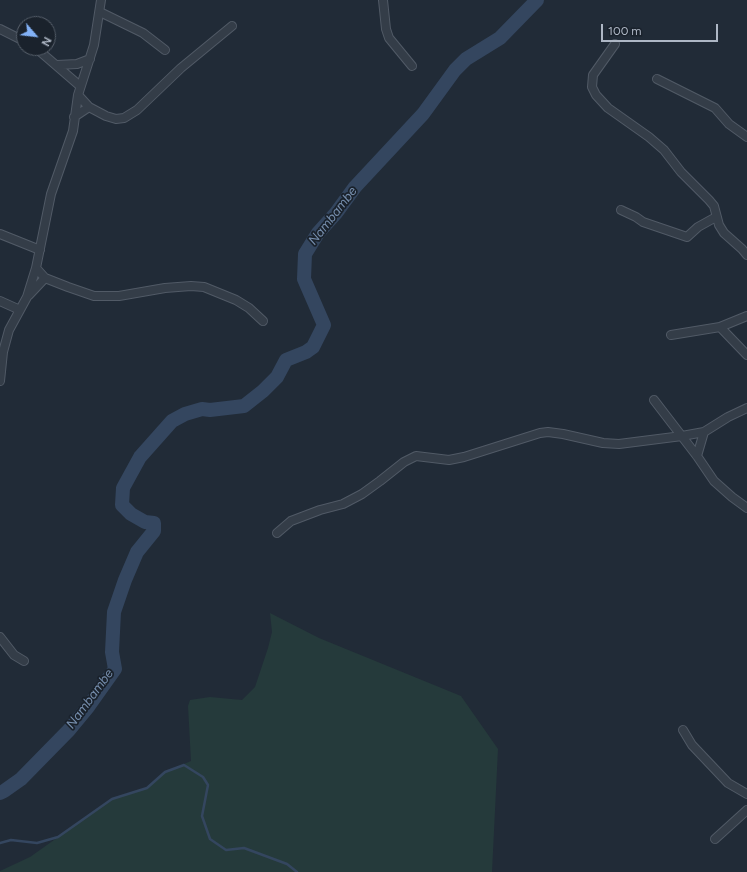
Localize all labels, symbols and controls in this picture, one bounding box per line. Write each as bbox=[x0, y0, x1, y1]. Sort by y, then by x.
north arrow bbox=[16, 16, 56, 56]
scale bar bbox=[603, 16, 720, 42]
text: 100 m bbox=[608, 24, 642, 38]
text: N bbox=[38, 35, 54, 48]
water label: Nambambe bbox=[305, 184, 361, 248]
water label: Nambambe bbox=[63, 666, 117, 732]

